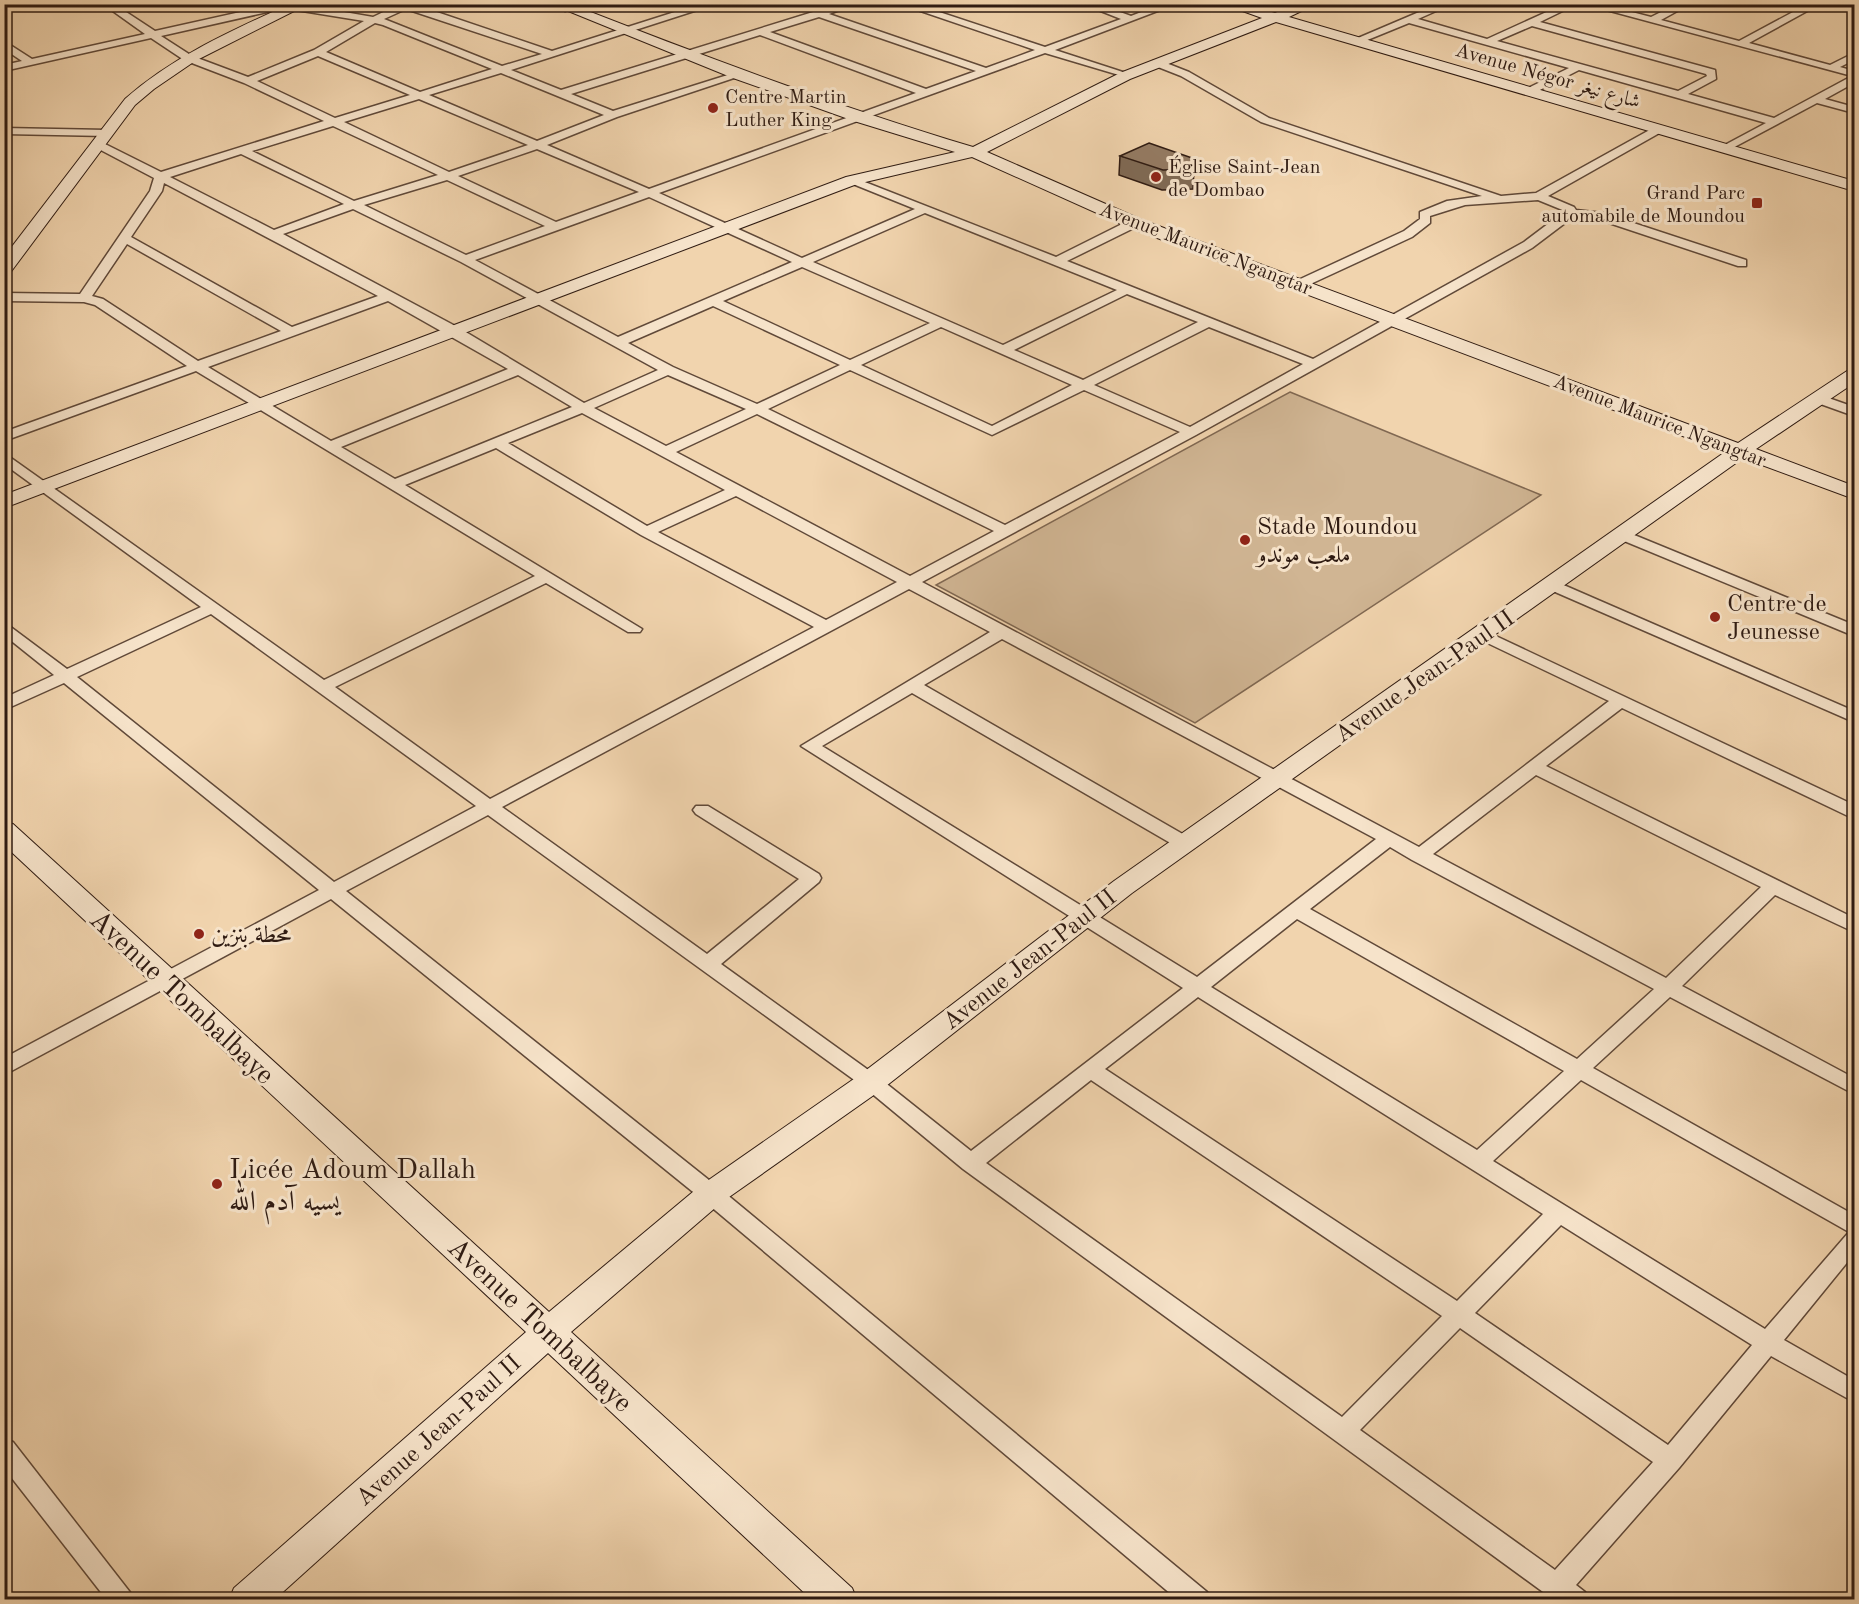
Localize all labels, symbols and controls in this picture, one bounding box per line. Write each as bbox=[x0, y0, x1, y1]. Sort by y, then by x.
street label: Avenue Négor شارع نيغر bbox=[1451, 41, 1642, 119]
place label: Centre Martin Luther King bbox=[725, 88, 847, 131]
marker: Centre Martin Luther King bbox=[706, 101, 720, 115]
place label: Église Saint-Jean de Dombao bbox=[1168, 155, 1321, 201]
marker: Église Saint-Jean de Dombao bbox=[1149, 170, 1163, 184]
place label: Grand Parc automabile de Moundou bbox=[1541, 184, 1745, 227]
marker: Grand Parc automabile de Moundou bbox=[1750, 196, 1764, 210]
street label: Avenue Maurice Ngangtar bbox=[1096, 200, 1315, 300]
street label: Avenue Maurice Ngangtar bbox=[1550, 372, 1769, 472]
place label: Stade Moundou ملعب موندو bbox=[1254, 516, 1418, 570]
marker: Stade Moundou ملعب موندو bbox=[1238, 533, 1252, 547]
place label: Centre de Jeunesse bbox=[1727, 593, 1827, 645]
street label: Avenue Jean-Paul II bbox=[1331, 607, 1519, 748]
marker: Centre de Jeunesse bbox=[1708, 610, 1722, 624]
street label: Avenue Jean-Paul II bbox=[939, 886, 1121, 1036]
street label: Avenue Tombalbaye bbox=[83, 906, 279, 1091]
place label: محطة بنزين bbox=[211, 924, 292, 948]
marker: محطة بنزين bbox=[192, 927, 206, 941]
place label: Licée Adoum Dallah يسيه آدم الله bbox=[229, 1157, 476, 1225]
marker: Licée Adoum Dallah يسيه آدم الله bbox=[210, 1177, 224, 1191]
street label: Avenue Tombalbaye bbox=[441, 1234, 637, 1419]
street label: Avenue Jean-Paul II bbox=[352, 1351, 526, 1512]

